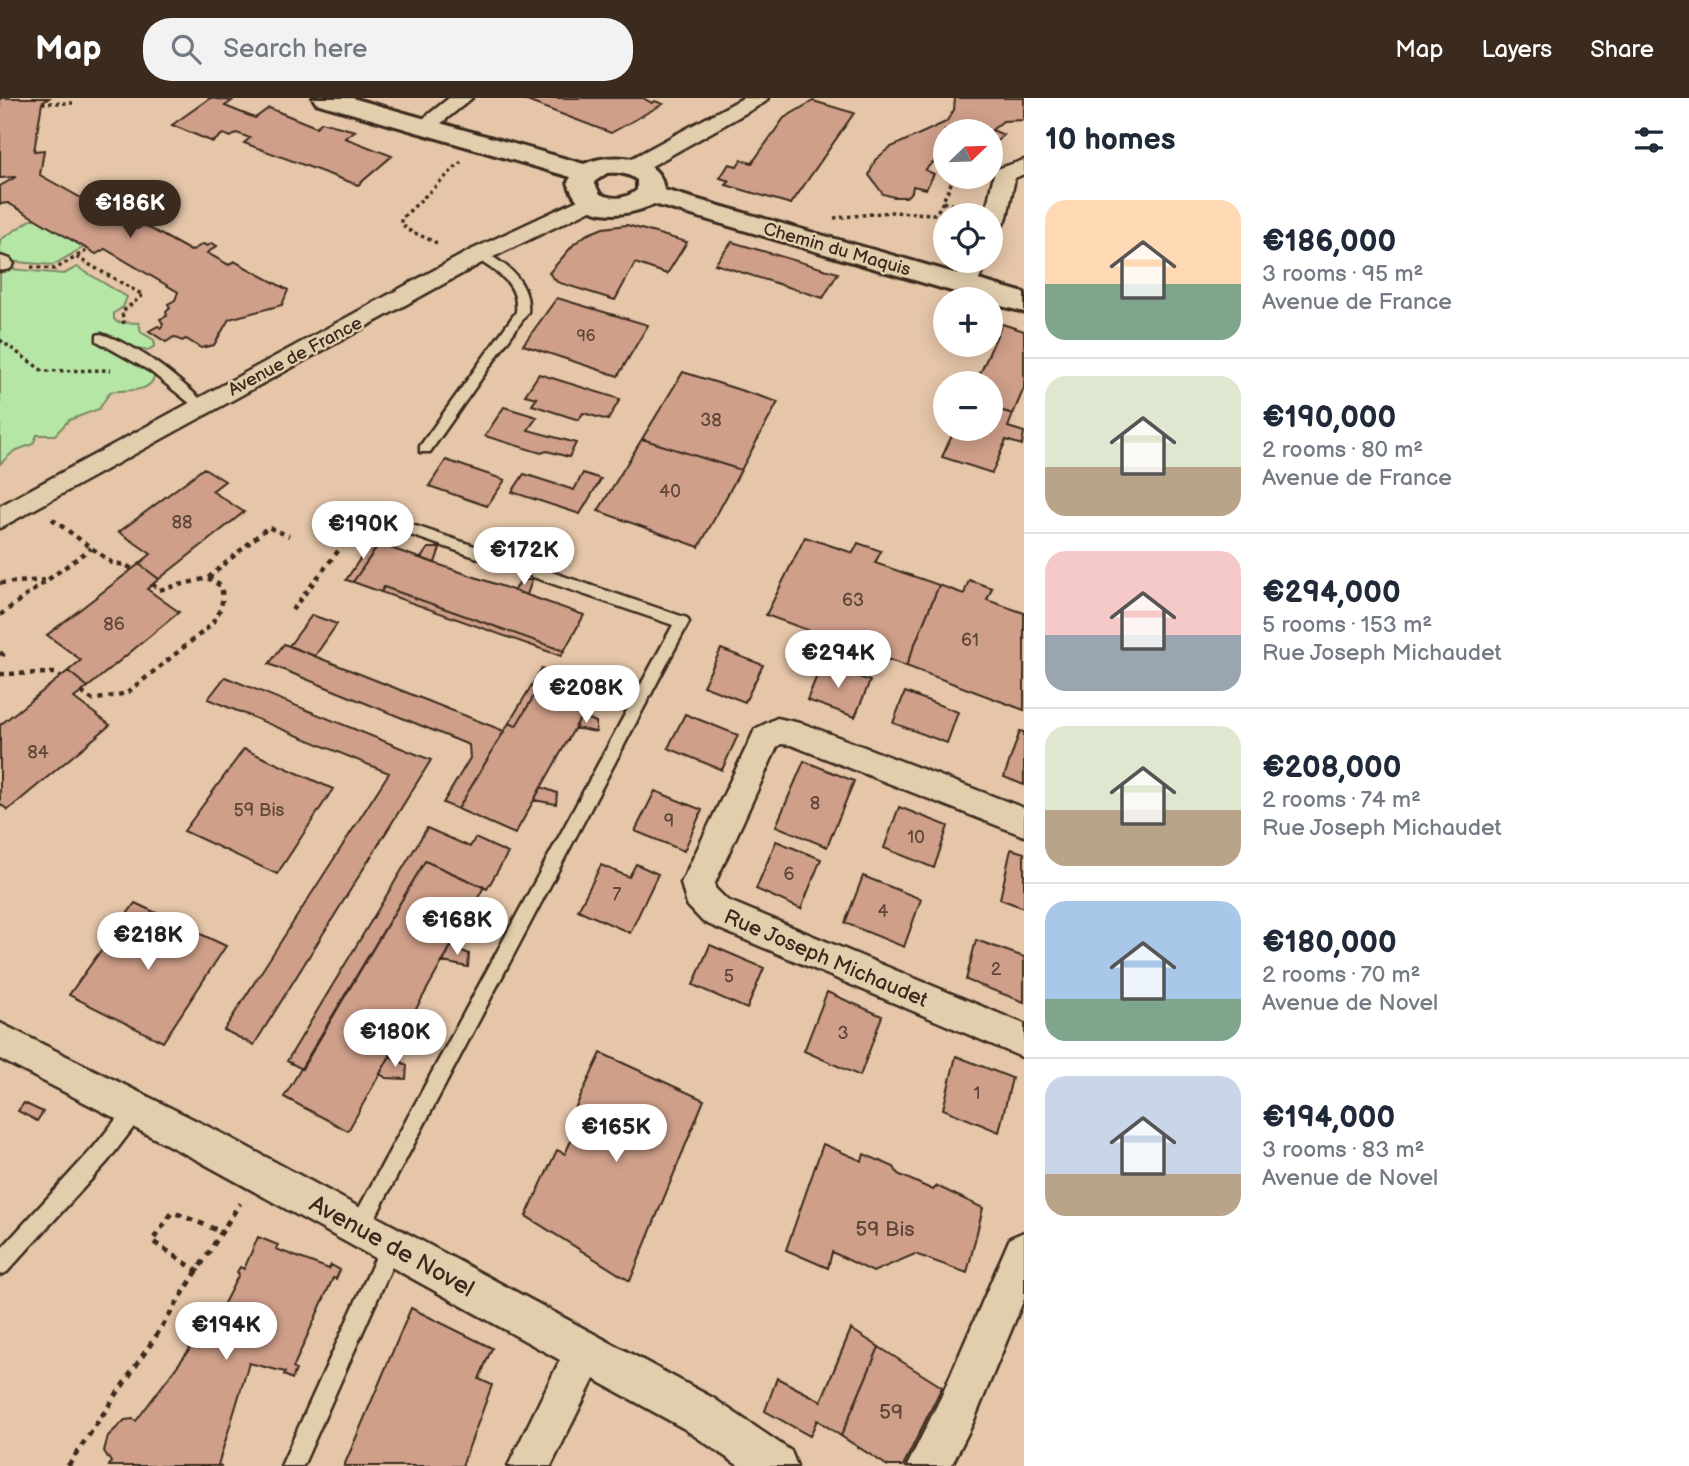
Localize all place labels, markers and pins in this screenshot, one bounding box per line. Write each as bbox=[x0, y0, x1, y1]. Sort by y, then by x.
pin: €186K bbox=[81, 180, 179, 240]
pin: €190K bbox=[314, 502, 412, 561]
pin: €172K bbox=[475, 528, 573, 587]
pin: €294K bbox=[789, 630, 887, 690]
pin: €208K bbox=[537, 666, 635, 725]
pin: €168K bbox=[408, 898, 506, 957]
pin: €218K bbox=[99, 912, 197, 972]
pin: €180K bbox=[346, 1010, 444, 1069]
pin: €165K bbox=[567, 1104, 665, 1164]
pin: €194K bbox=[177, 1302, 275, 1362]

